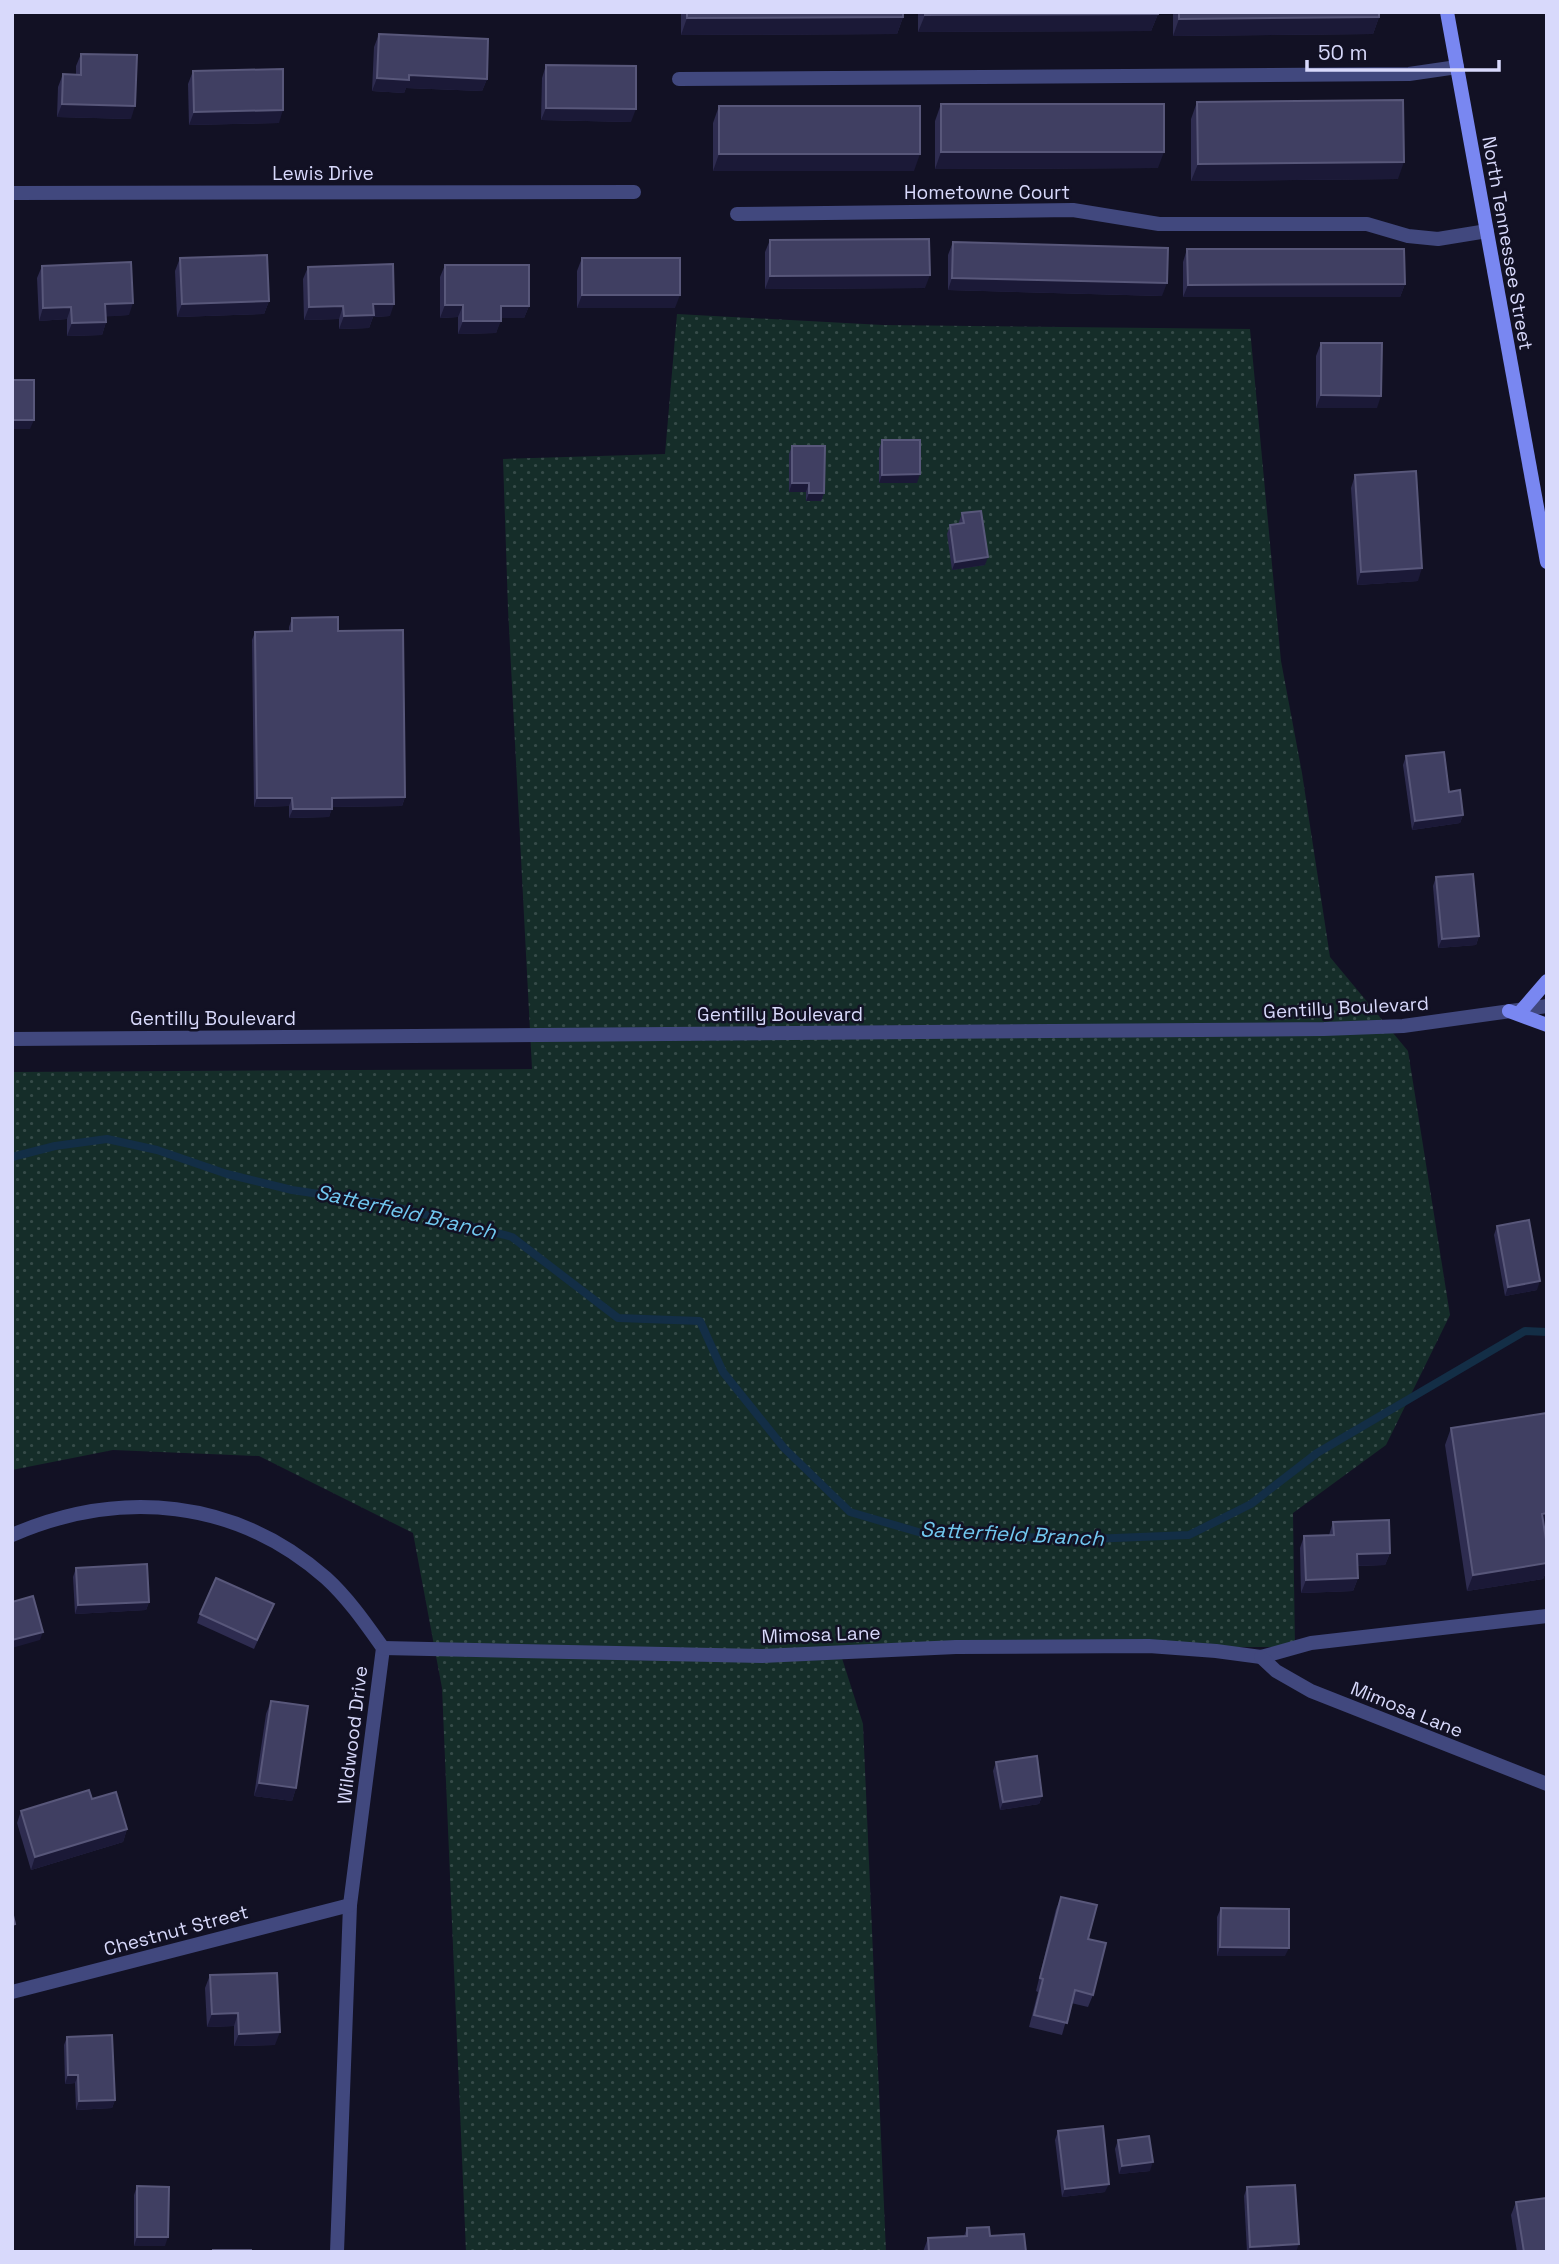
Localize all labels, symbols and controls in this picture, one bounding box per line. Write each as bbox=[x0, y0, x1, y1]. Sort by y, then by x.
scale bar bbox=[1307, 28, 1500, 72]
text: 50 m bbox=[1318, 39, 1368, 66]
street label: North Tennessee Street bbox=[1476, 134, 1539, 352]
street label: Lewis Drive bbox=[272, 161, 374, 186]
street label: Hometowne Court bbox=[904, 180, 1070, 205]
street label: Gentilly Boulevard bbox=[1263, 991, 1429, 1024]
street label: Gentilly Boulevard bbox=[697, 1002, 863, 1027]
street label: Gentilly Boulevard bbox=[130, 1006, 296, 1031]
water label: Satterfield Branch bbox=[313, 1178, 500, 1246]
water label: Satterfield Branch bbox=[919, 1515, 1106, 1552]
street label: Mimosa Lane bbox=[761, 1620, 881, 1649]
street label: Wildwood Drive bbox=[332, 1664, 373, 1806]
street label: Mimosa Lane bbox=[1347, 1676, 1467, 1743]
street label: Chestnut Street bbox=[101, 1899, 251, 1962]

